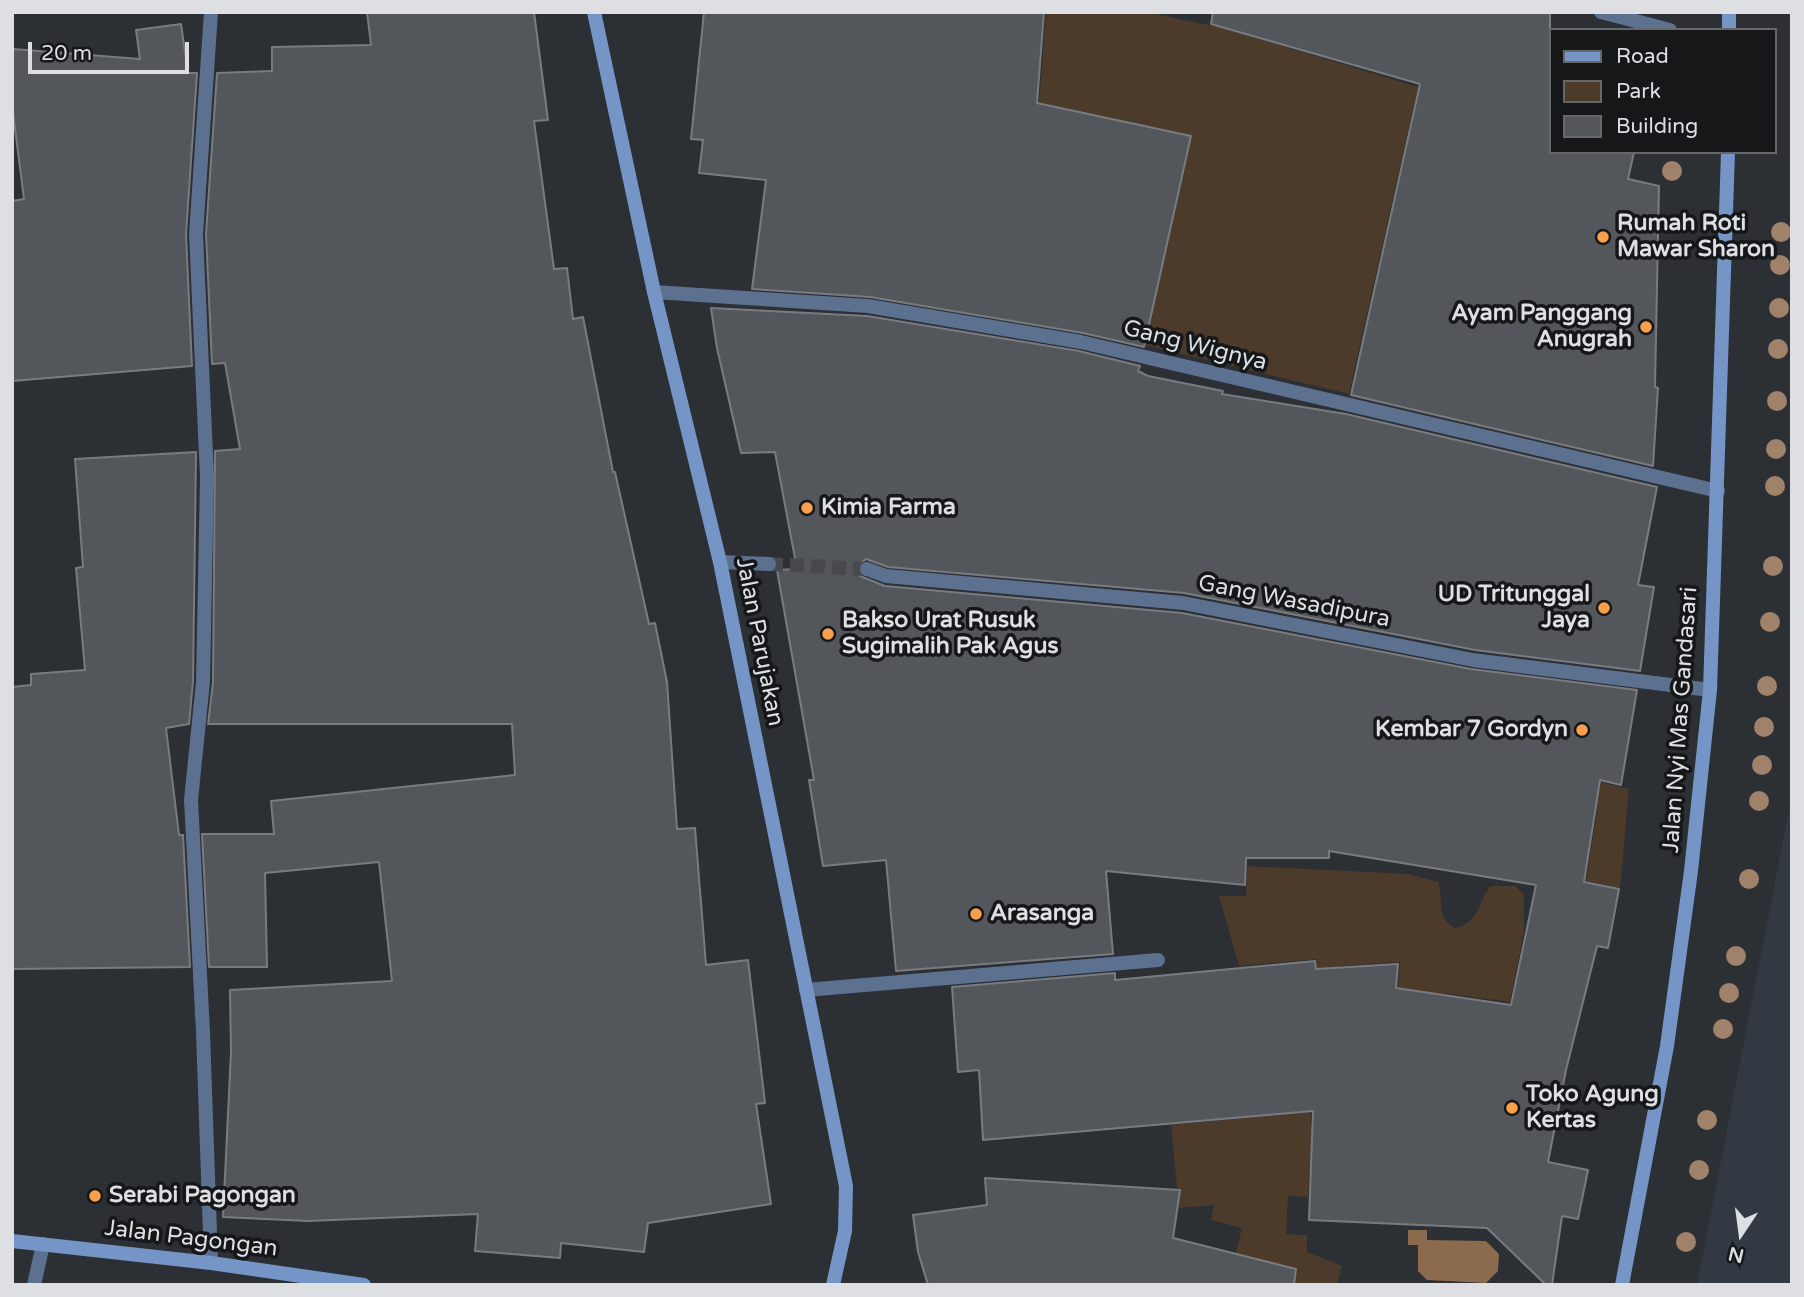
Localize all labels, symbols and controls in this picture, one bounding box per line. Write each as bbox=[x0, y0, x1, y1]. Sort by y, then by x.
scale bar bbox=[32, 28, 192, 72]
legend bbox=[1548, 28, 1776, 154]
text: 20 m bbox=[41, 41, 92, 66]
text: Road bbox=[1616, 44, 1669, 69]
text: Park bbox=[1616, 79, 1661, 104]
text: Building bbox=[1616, 114, 1698, 139]
place label: Rumah Roti Mawar Sharon bbox=[1617, 210, 1775, 264]
marker: Rumah Roti Mawar Sharon bbox=[1595, 229, 1611, 245]
place label: Ayam Panggang Anugrah bbox=[1451, 300, 1632, 354]
street label: Gang Wignya bbox=[1120, 315, 1270, 377]
marker: Ayam Panggang Anugrah bbox=[1638, 319, 1654, 335]
place label: Kimia Farma bbox=[821, 494, 956, 522]
marker: Kimia Farma bbox=[799, 500, 815, 516]
street label: Jalan Parujakan bbox=[729, 555, 789, 729]
street label: Gang Wasadipura bbox=[1196, 570, 1392, 634]
place label: UD Tritunggal Jaya bbox=[1438, 581, 1590, 635]
street label: Jalan Nyi Mas Gandasari bbox=[1658, 586, 1704, 854]
marker: UD Tritunggal Jaya bbox=[1596, 600, 1612, 616]
place label: Bakso Urat Rusuk Sugimalih Pak Agus bbox=[842, 607, 1058, 661]
marker: Bakso Urat Rusuk Sugimalih Pak Agus bbox=[820, 626, 836, 642]
place label: Kembar 7 Gordyn bbox=[1375, 716, 1568, 744]
marker: Kembar 7 Gordyn bbox=[1574, 722, 1590, 738]
place label: Arasanga bbox=[990, 900, 1094, 928]
marker: Arasanga bbox=[968, 906, 984, 922]
place label: Toko Agung Kertas bbox=[1526, 1081, 1659, 1135]
marker: Toko Agung Kertas bbox=[1504, 1100, 1520, 1116]
place label: Serabi Pagongan bbox=[109, 1182, 296, 1210]
marker: Serabi Pagongan bbox=[87, 1188, 103, 1204]
north arrow bbox=[1706, 1199, 1776, 1269]
street label: Jalan Pagongan bbox=[103, 1215, 279, 1263]
text: N bbox=[1726, 1242, 1746, 1267]

